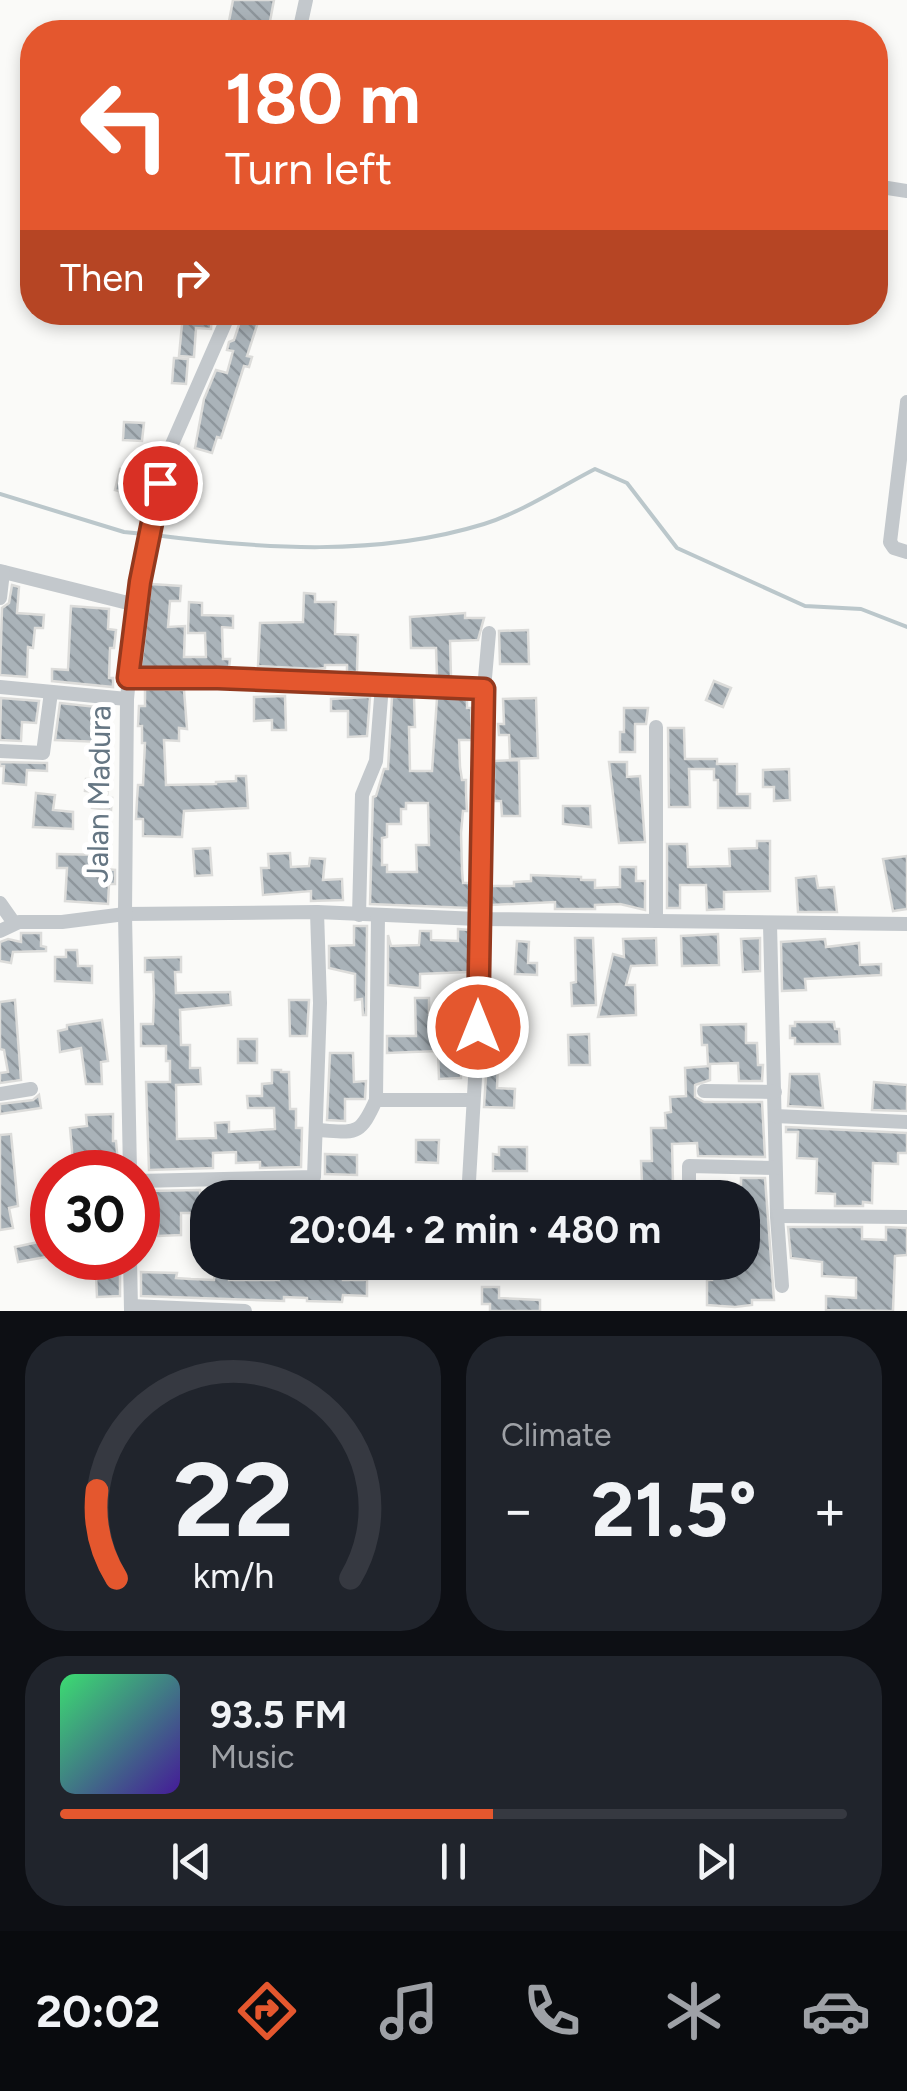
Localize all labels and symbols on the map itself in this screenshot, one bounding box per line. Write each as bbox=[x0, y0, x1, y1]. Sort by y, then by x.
pin bbox=[118, 441, 203, 526]
street label: Jalan Madura bbox=[78, 705, 119, 883]
position arrow bbox=[426, 975, 530, 1079]
speed limit sign: 30 bbox=[30, 1150, 160, 1280]

